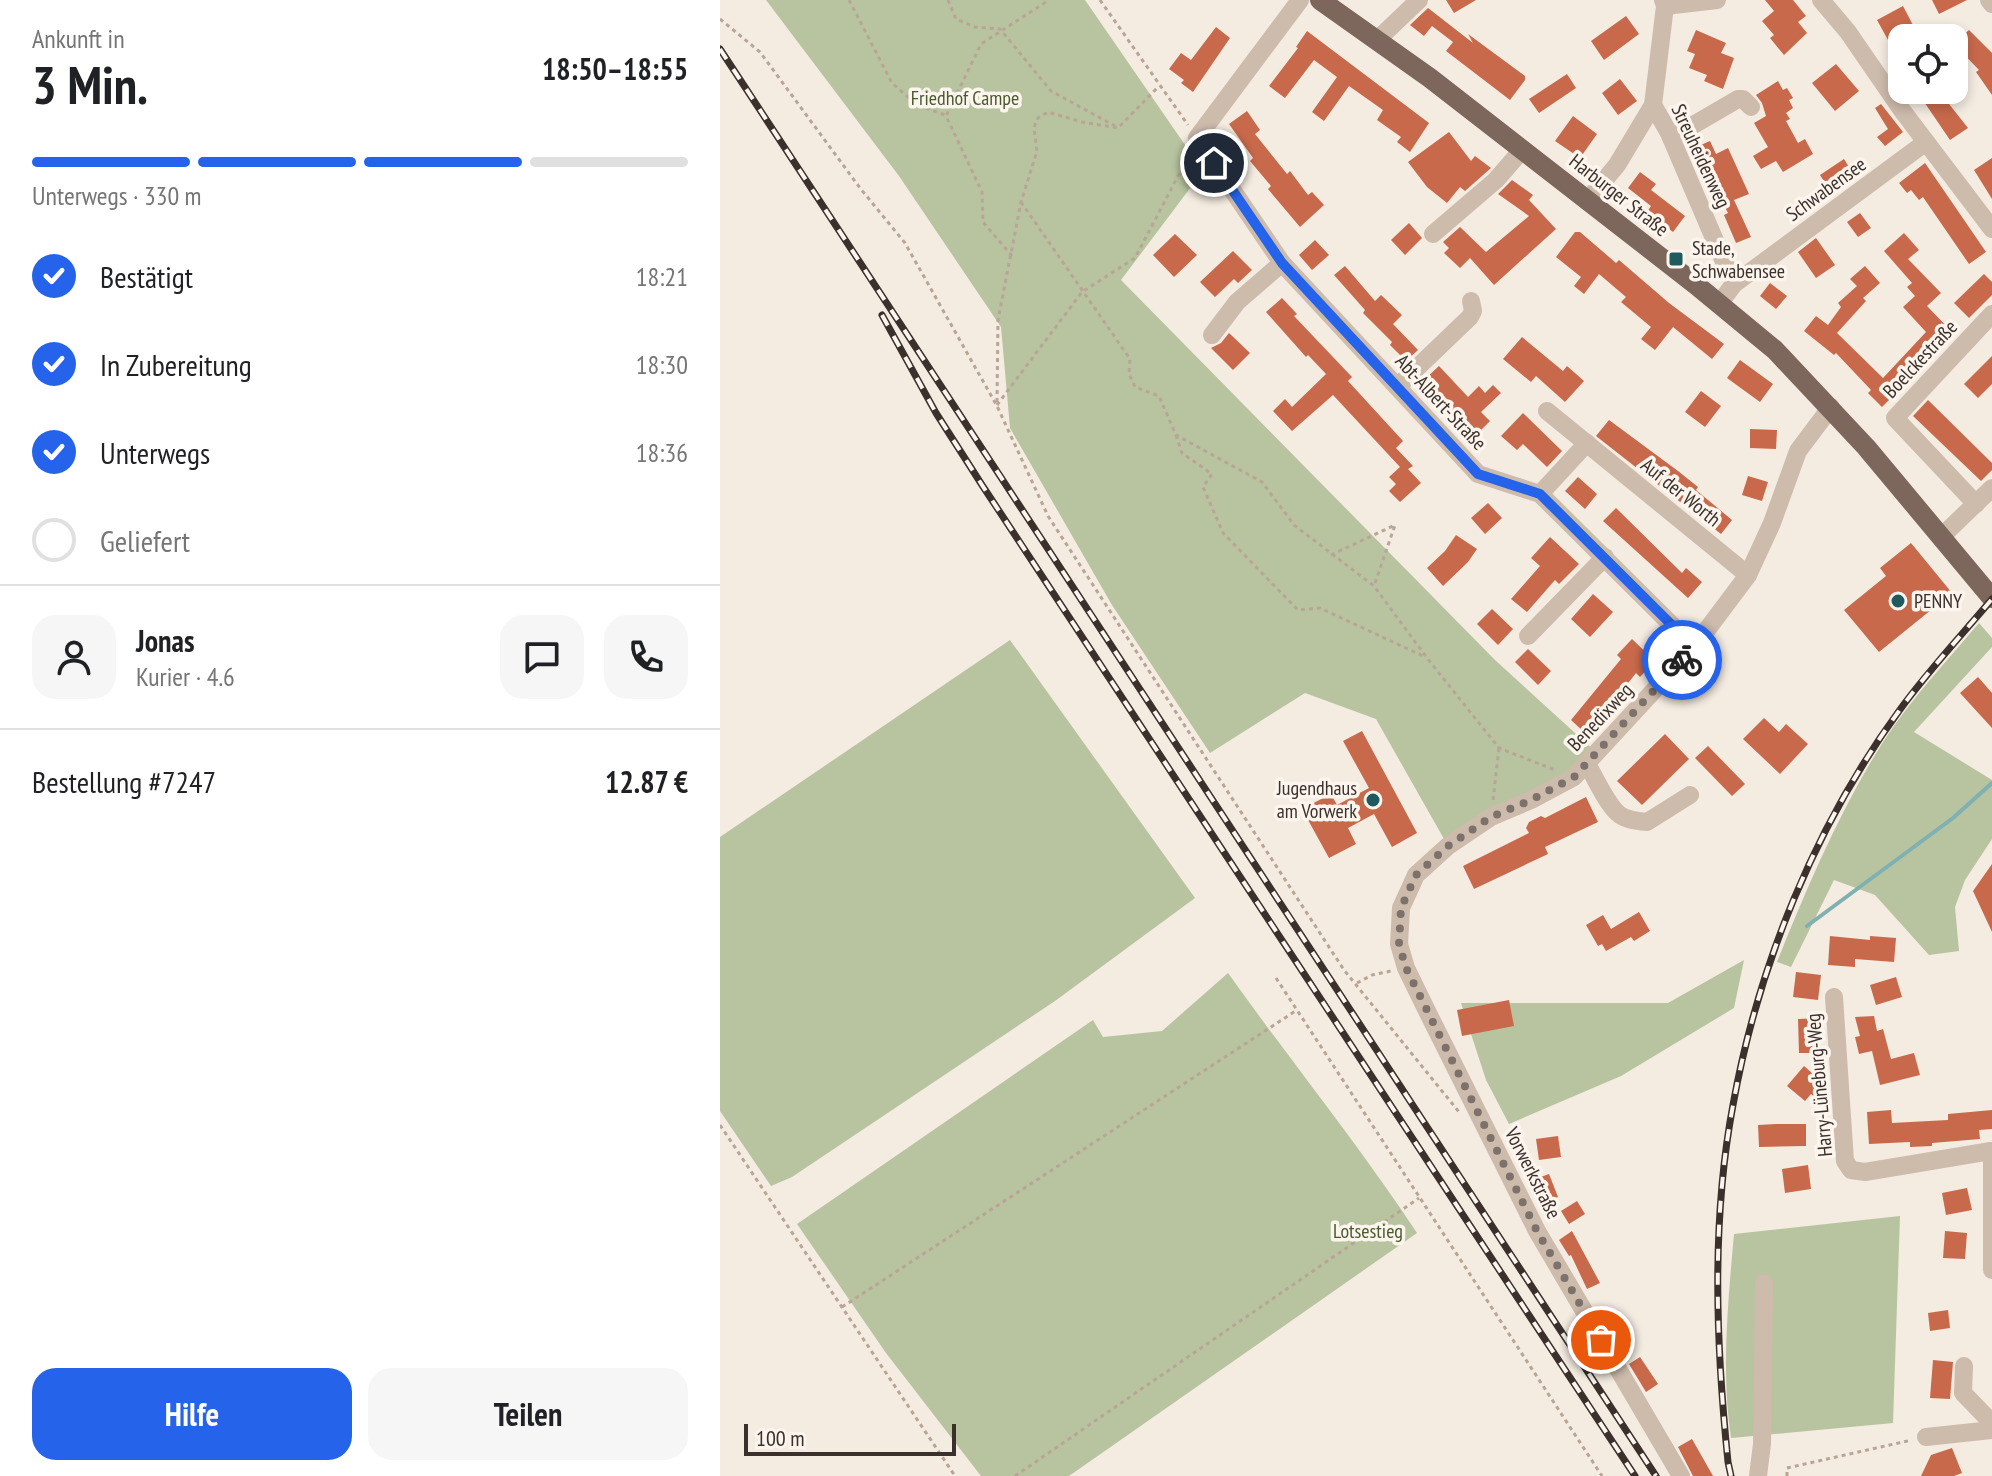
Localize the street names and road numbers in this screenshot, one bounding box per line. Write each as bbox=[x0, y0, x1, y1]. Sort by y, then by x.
street label: Streuheidenweg bbox=[1666, 100, 1736, 212]
street label: Harburger Straße bbox=[1564, 148, 1674, 242]
street label: Schwabensee bbox=[1781, 151, 1871, 227]
street label: Boelckestraße bbox=[1877, 314, 1963, 404]
street label: Abt-Albert-Straße bbox=[1390, 348, 1492, 456]
street label: Auf der Worth bbox=[1636, 452, 1726, 532]
street label: Benedixweg bbox=[1562, 677, 1638, 757]
street label: Harry-Lüneburg-Weg bbox=[1800, 1012, 1838, 1158]
street label: Vorwerkstraße bbox=[1498, 1122, 1567, 1223]

